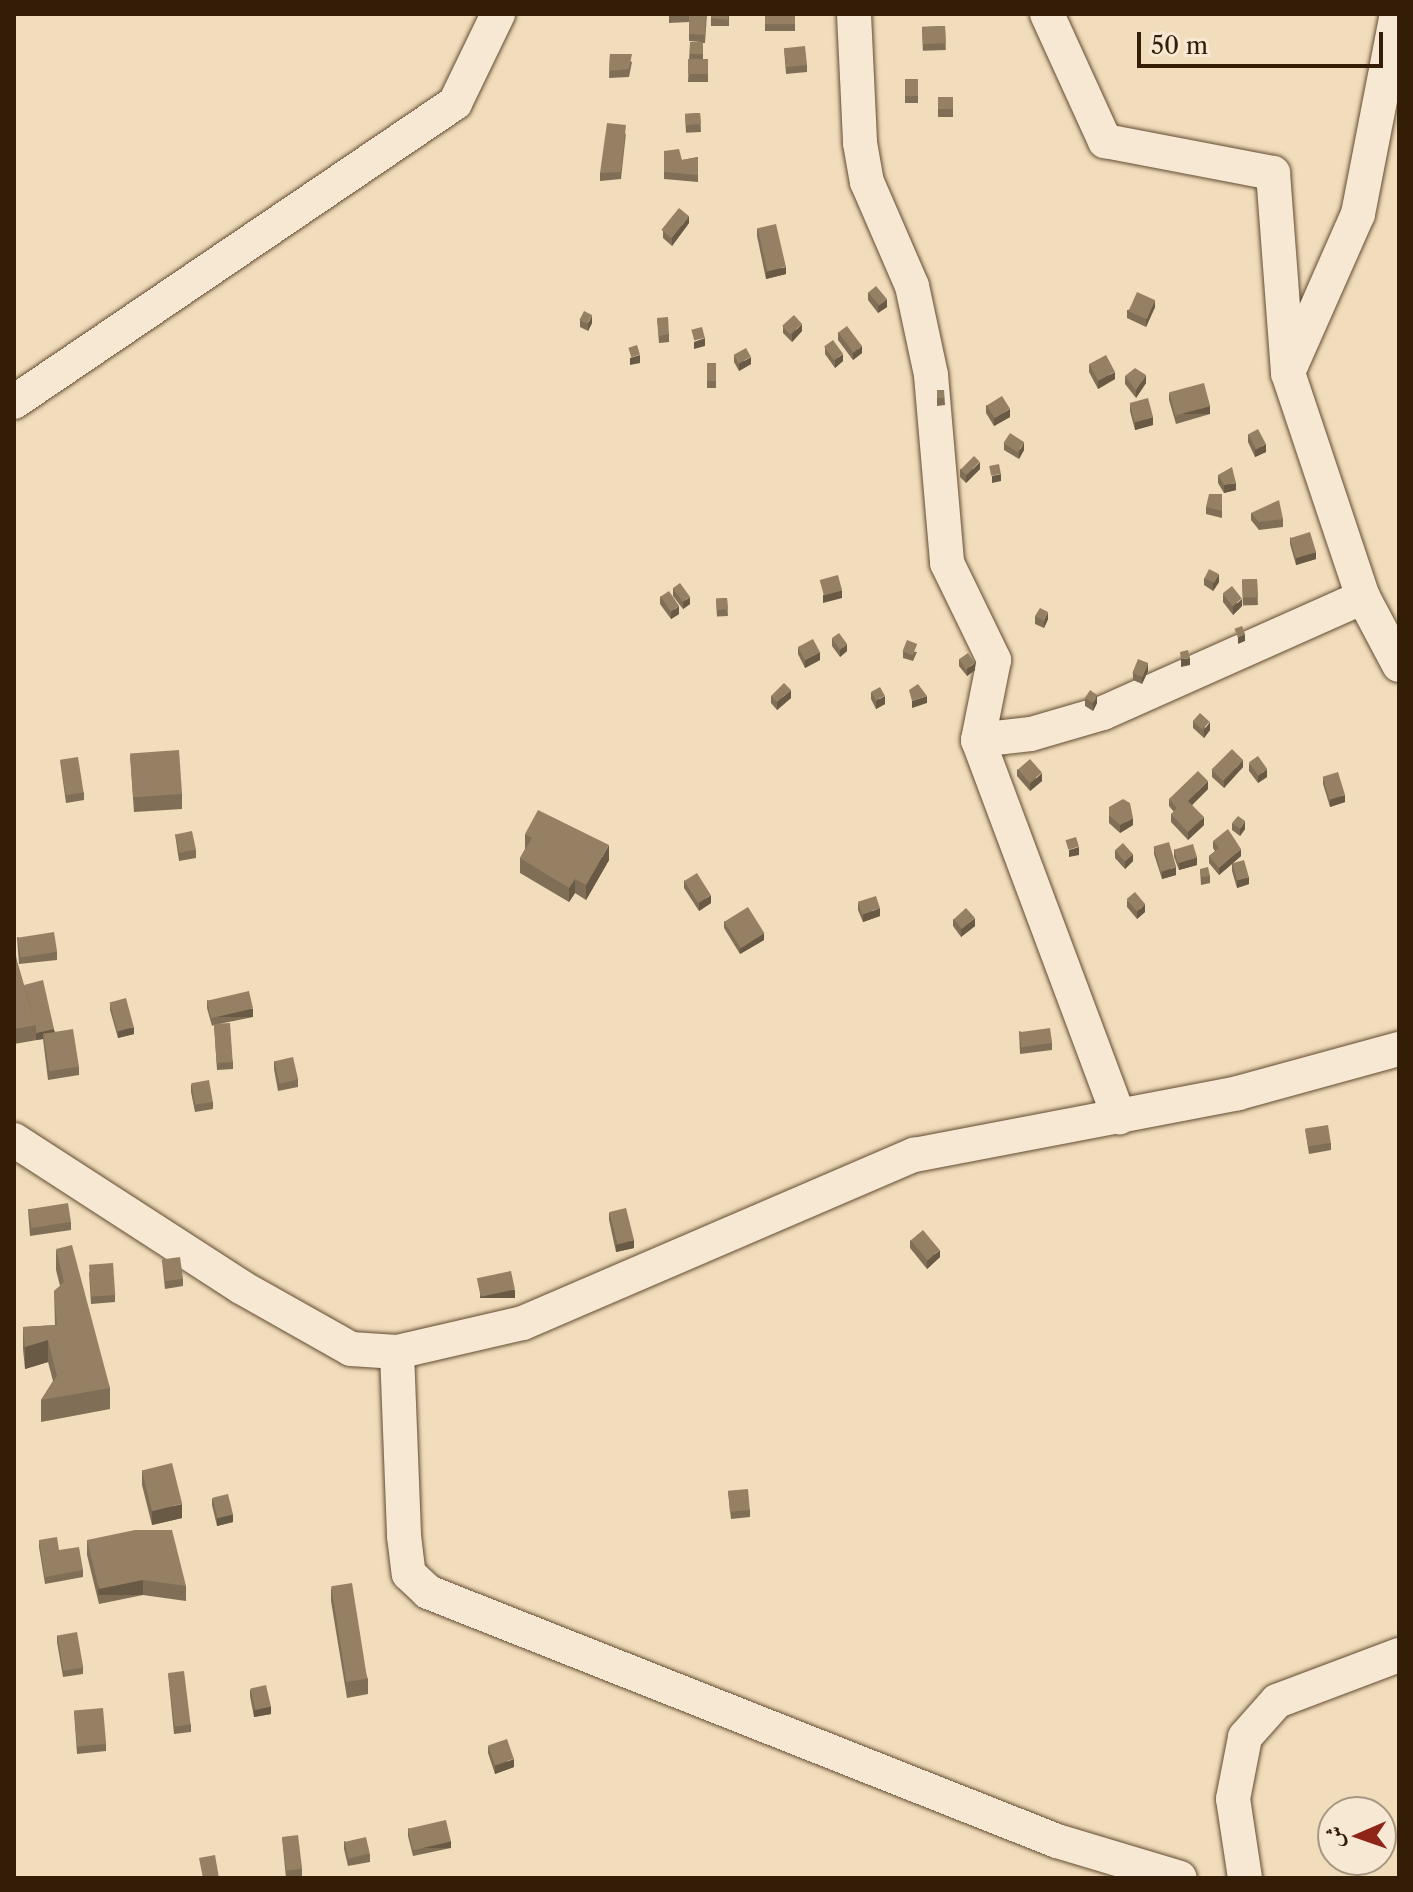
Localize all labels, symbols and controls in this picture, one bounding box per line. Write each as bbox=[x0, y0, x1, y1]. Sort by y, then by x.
scale bar bbox=[1141, 16, 1387, 66]
text: 50 m bbox=[1151, 31, 1208, 60]
north arrow bbox=[1317, 1796, 1397, 1876]
text: ش bbox=[1321, 1825, 1348, 1848]

